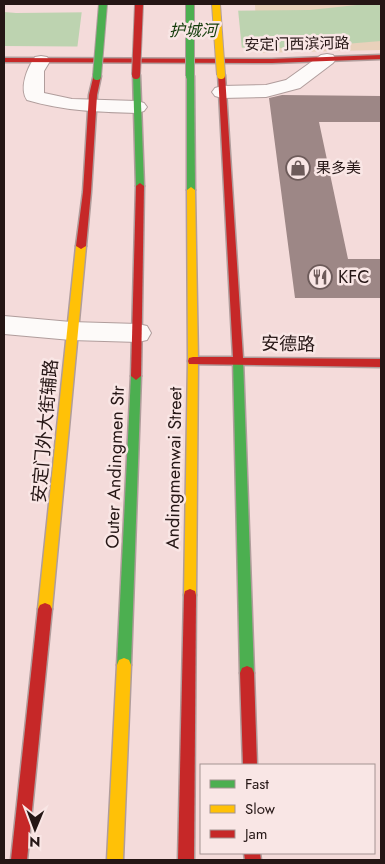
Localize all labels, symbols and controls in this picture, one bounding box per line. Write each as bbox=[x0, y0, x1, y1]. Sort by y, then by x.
water label: 护城河 bbox=[169, 19, 220, 42]
street label: 安定门西滨河路 bbox=[244, 32, 350, 56]
shop icon: 果多美 bbox=[285, 155, 311, 181]
place label: 果多美 bbox=[316, 157, 361, 179]
restaurant icon: KFC bbox=[307, 264, 333, 290]
place label: KFC bbox=[338, 264, 370, 290]
street label: 安德路 bbox=[261, 331, 315, 357]
street label: 安定门外大街辅路 bbox=[26, 358, 64, 504]
street label: Outer Andingmen Str bbox=[99, 384, 131, 549]
street label: Andingmenwai Street bbox=[160, 386, 188, 550]
legend bbox=[200, 764, 375, 854]
text: Fast bbox=[245, 773, 269, 795]
text: Slow bbox=[245, 798, 276, 820]
north arrow bbox=[10, 804, 60, 854]
text: Jam bbox=[243, 823, 268, 845]
text: N bbox=[29, 832, 41, 852]

